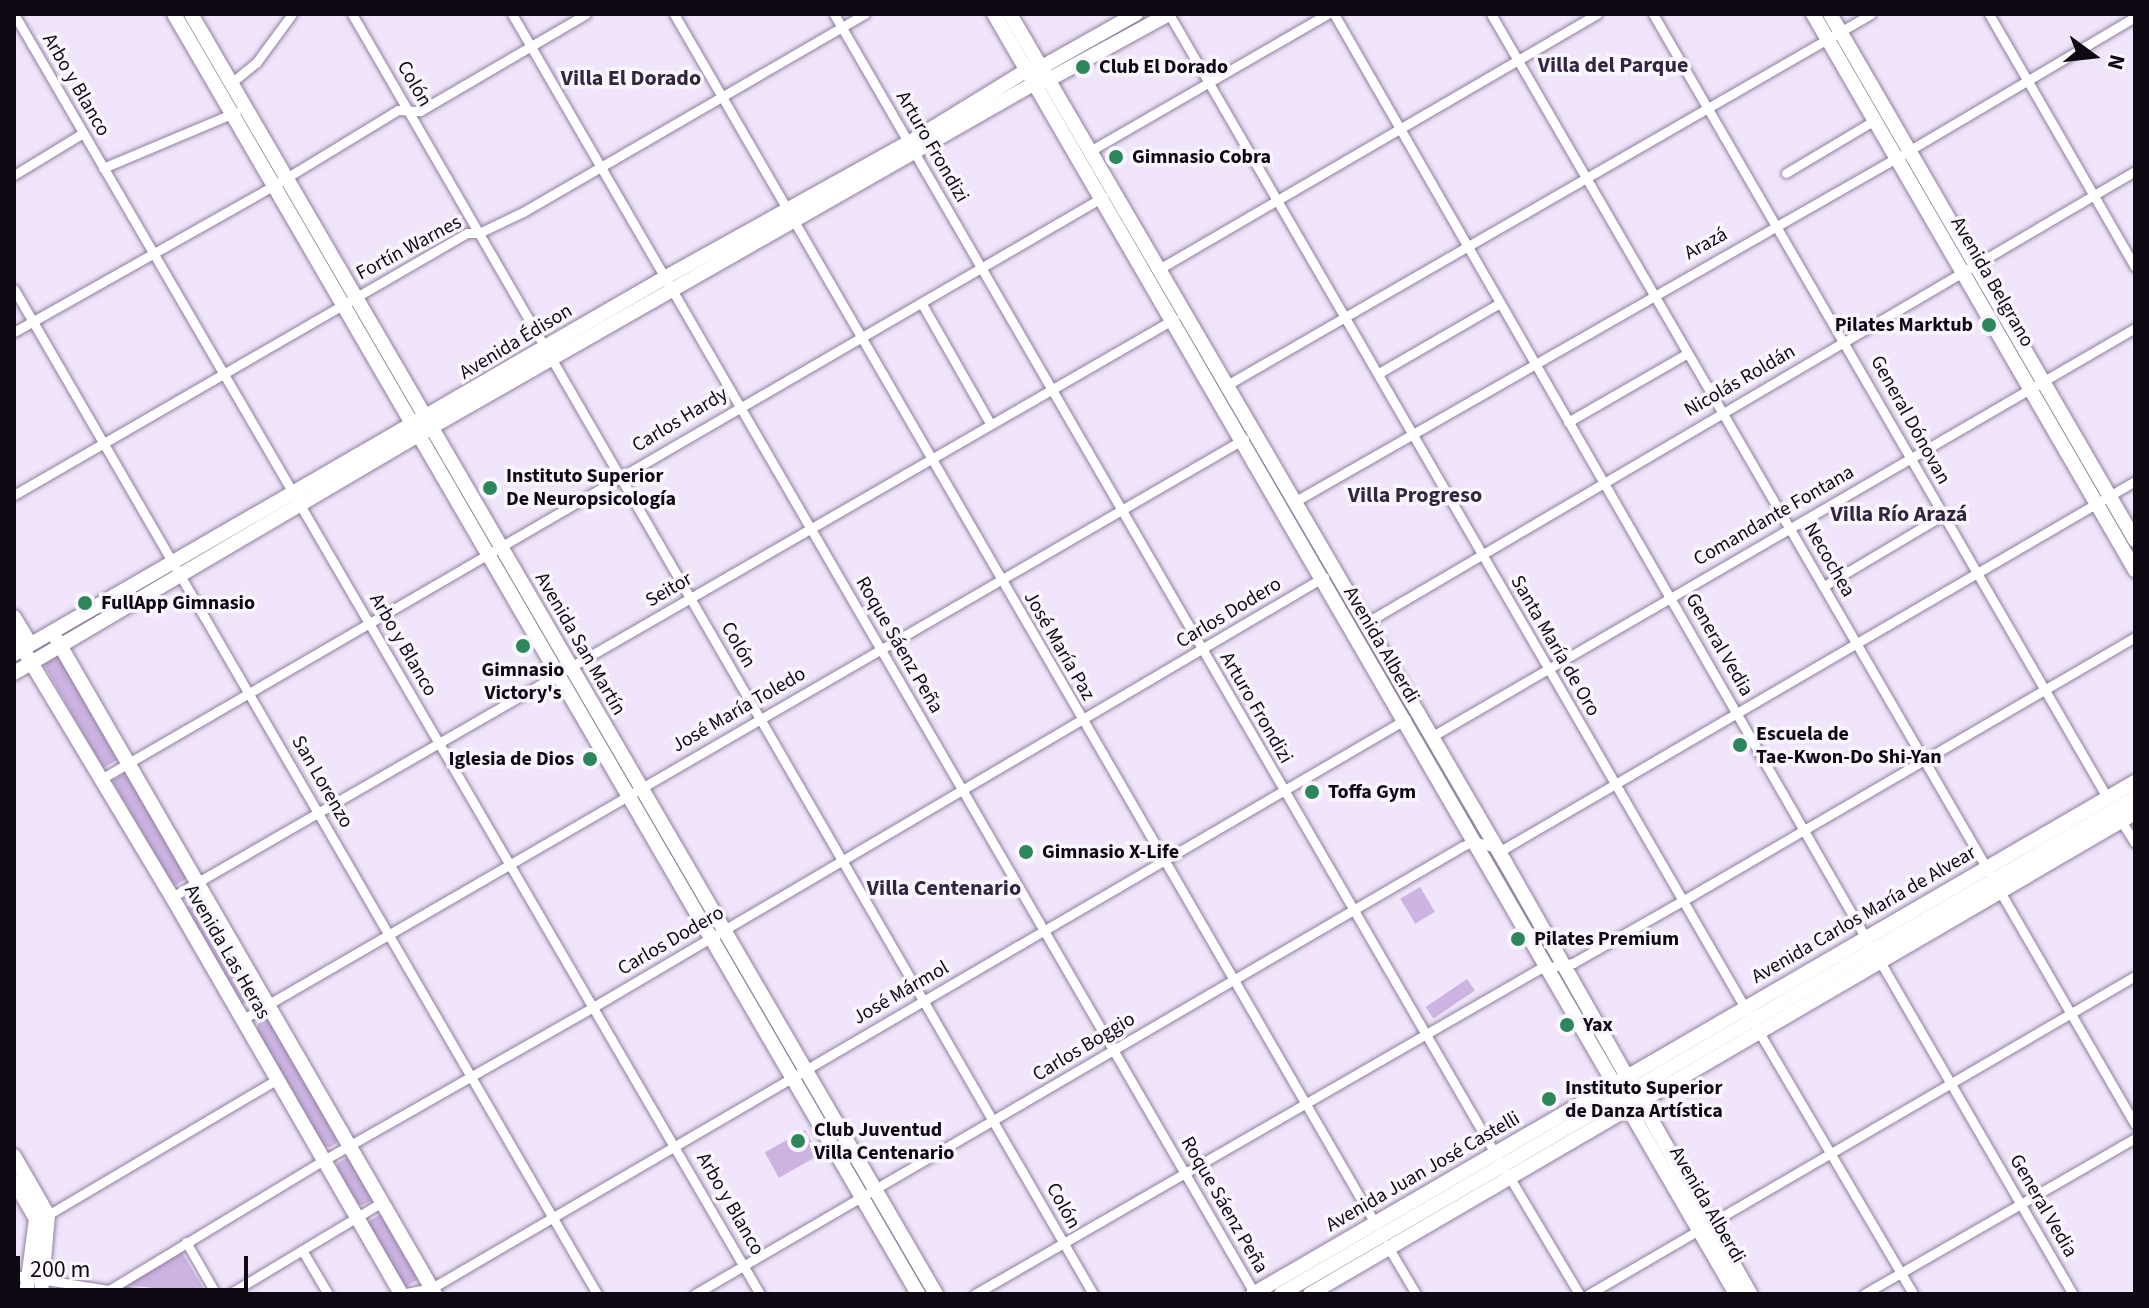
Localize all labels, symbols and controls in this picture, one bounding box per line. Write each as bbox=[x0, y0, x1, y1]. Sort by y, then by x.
north arrow bbox=[2053, 16, 2133, 96]
street label: Arbo y Blanco bbox=[37, 29, 115, 141]
text: N bbox=[2099, 51, 2134, 73]
district label: Villa del Parque bbox=[1538, 53, 1688, 79]
place label: Club El Dorado bbox=[1099, 55, 1228, 79]
street label: Colón bbox=[391, 57, 437, 111]
marker: Club El Dorado bbox=[1074, 58, 1092, 76]
district label: Villa El Dorado bbox=[561, 66, 701, 92]
street label: Arturo Frondizi bbox=[890, 87, 974, 207]
place label: Gimnasio Cobra bbox=[1132, 145, 1271, 169]
marker: Gimnasio Cobra bbox=[1107, 148, 1125, 166]
street label: Fortín Warnes bbox=[352, 210, 466, 286]
street label: Avenida Belgrano bbox=[1945, 213, 2039, 351]
street label: Arazá bbox=[1680, 222, 1732, 266]
street label: Avenida Édison bbox=[455, 299, 577, 385]
place label: Pilates Marktub bbox=[1835, 313, 1973, 337]
marker: Pilates Marktub bbox=[1980, 316, 1998, 334]
street label: Nicolás Roldán bbox=[1680, 340, 1800, 422]
street label: General Dónovan bbox=[1865, 351, 1955, 489]
street label: Carlos Hardy bbox=[628, 382, 732, 458]
street label: Comandante Fontana bbox=[1690, 460, 1858, 572]
place label: Instituto Superior De Neuropsicología bbox=[506, 464, 676, 511]
marker: Instituto Superior De Neuropsicología bbox=[481, 479, 499, 497]
district label: Villa Progreso bbox=[1348, 483, 1482, 509]
district label: Villa Río Arazá bbox=[1831, 502, 1967, 528]
street label: Necochea bbox=[1798, 518, 1860, 602]
street label: Seitor bbox=[641, 567, 697, 613]
street label: Avenida San Martín bbox=[529, 568, 631, 720]
street label: Santa María de Oro bbox=[1505, 571, 1605, 721]
street label: Roque Sáenz Peña bbox=[850, 572, 948, 718]
street label: Carlos Dodero bbox=[1172, 572, 1286, 654]
street label: Avenida Alberdi bbox=[1338, 582, 1424, 708]
street label: José María Paz bbox=[1018, 587, 1100, 705]
street label: Arbo y Blanco bbox=[364, 589, 442, 701]
street label: General Vedia bbox=[1680, 589, 1758, 701]
place label: FullApp Gimnasio bbox=[101, 591, 255, 615]
marker: FullApp Gimnasio bbox=[76, 594, 94, 612]
street label: Colón bbox=[715, 618, 761, 672]
marker: Gimnasio Victory's bbox=[514, 637, 532, 655]
street label: Arturo Frondizi bbox=[1214, 648, 1298, 768]
place label: Gimnasio Victory's bbox=[482, 658, 564, 705]
street label: José María Toledo bbox=[668, 662, 810, 758]
place label: Escuela de Tae-Kwon-Do Shi-Yan bbox=[1756, 722, 1942, 769]
street label: San Lorenzo bbox=[286, 732, 358, 832]
marker: Escuela de Tae-Kwon-Do Shi-Yan bbox=[1731, 736, 1749, 754]
place label: Iglesia de Dios bbox=[448, 747, 574, 771]
marker: Iglesia de Dios bbox=[581, 750, 599, 768]
place label: Toffa Gym bbox=[1328, 780, 1416, 804]
marker: Toffa Gym bbox=[1303, 783, 1321, 801]
place label: Gimnasio X-Life bbox=[1042, 840, 1179, 864]
street label: Avenida Carlos María de Alvear bbox=[1748, 841, 1980, 989]
marker: Gimnasio X-Life bbox=[1017, 843, 1035, 861]
district label: Villa Centenario bbox=[867, 876, 1021, 902]
street label: Avenida Las Heras bbox=[179, 881, 275, 1023]
street label: Carlos Dodero bbox=[614, 901, 728, 981]
place label: Pilates Premium bbox=[1534, 927, 1679, 951]
marker: Pilates Premium bbox=[1509, 930, 1527, 948]
street label: José Mármol bbox=[849, 956, 953, 1030]
street label: Carlos Boggio bbox=[1028, 1007, 1140, 1087]
place label: Yax bbox=[1583, 1013, 1613, 1037]
marker: Yax bbox=[1558, 1016, 1576, 1034]
place label: Instituto Superior de Danza Artística bbox=[1565, 1076, 1723, 1123]
marker: Instituto Superior de Danza Artística bbox=[1540, 1090, 1558, 1108]
street label: Avenida Juan José Castelli bbox=[1322, 1107, 1524, 1237]
place label: Club Juventud Villa Centenario bbox=[814, 1118, 954, 1165]
marker: Club Juventud Villa Centenario bbox=[789, 1132, 807, 1150]
street label: Roque Sáenz Peña bbox=[1175, 1132, 1273, 1278]
street label: Avenida Alberdi bbox=[1664, 1142, 1750, 1268]
street label: Arbo y Blanco bbox=[691, 1148, 769, 1260]
street label: General Vedia bbox=[2004, 1150, 2082, 1262]
street label: Colón bbox=[1041, 1179, 1085, 1233]
scale bar bbox=[20, 1240, 252, 1290]
text: 200 m bbox=[30, 1252, 90, 1287]

